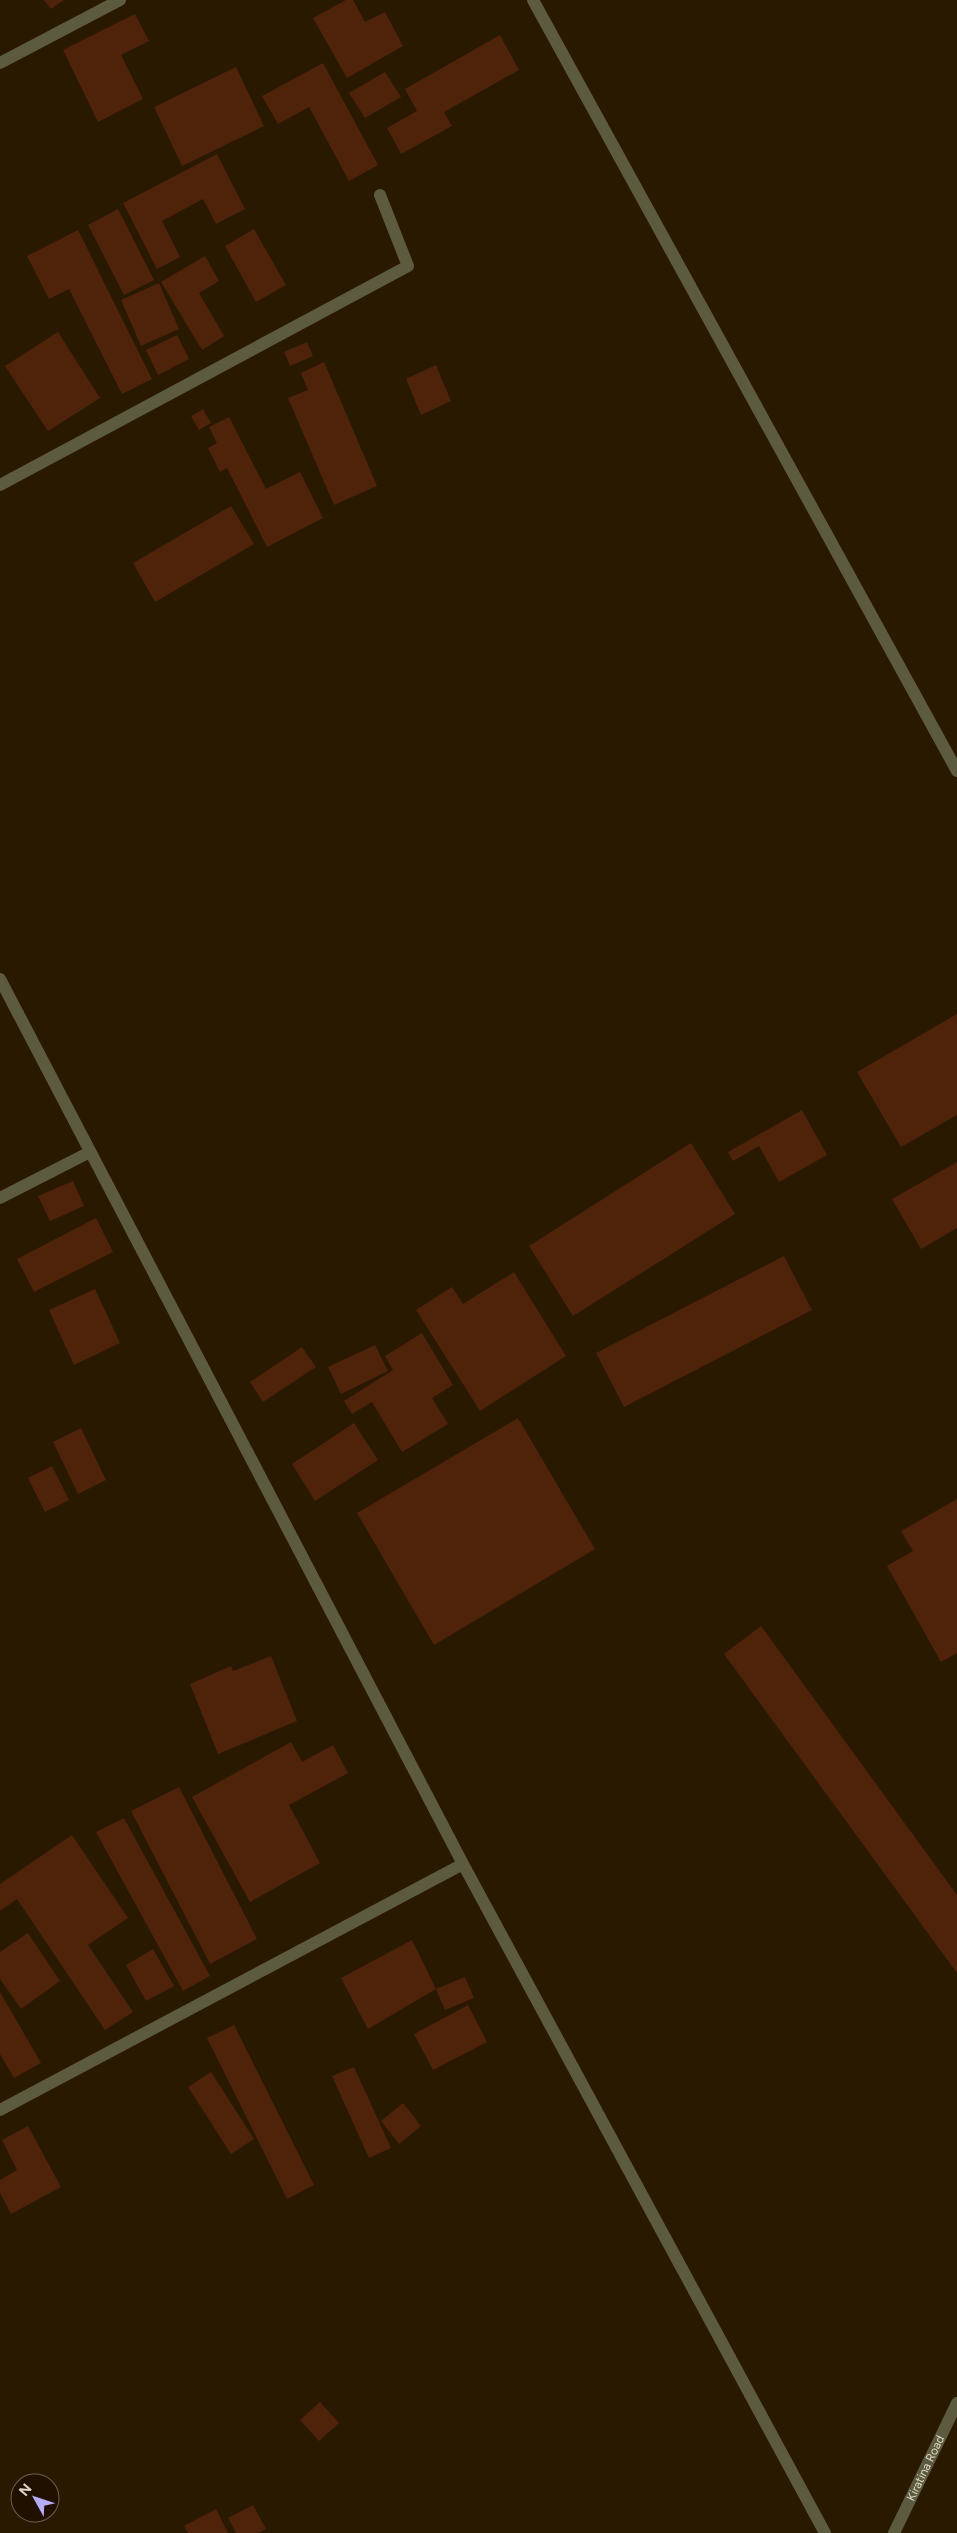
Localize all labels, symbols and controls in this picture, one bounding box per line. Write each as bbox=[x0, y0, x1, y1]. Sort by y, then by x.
street label: Kiratina Road bbox=[904, 2433, 947, 2503]
north arrow bbox=[10, 2473, 60, 2523]
text: N bbox=[15, 2480, 35, 2500]

